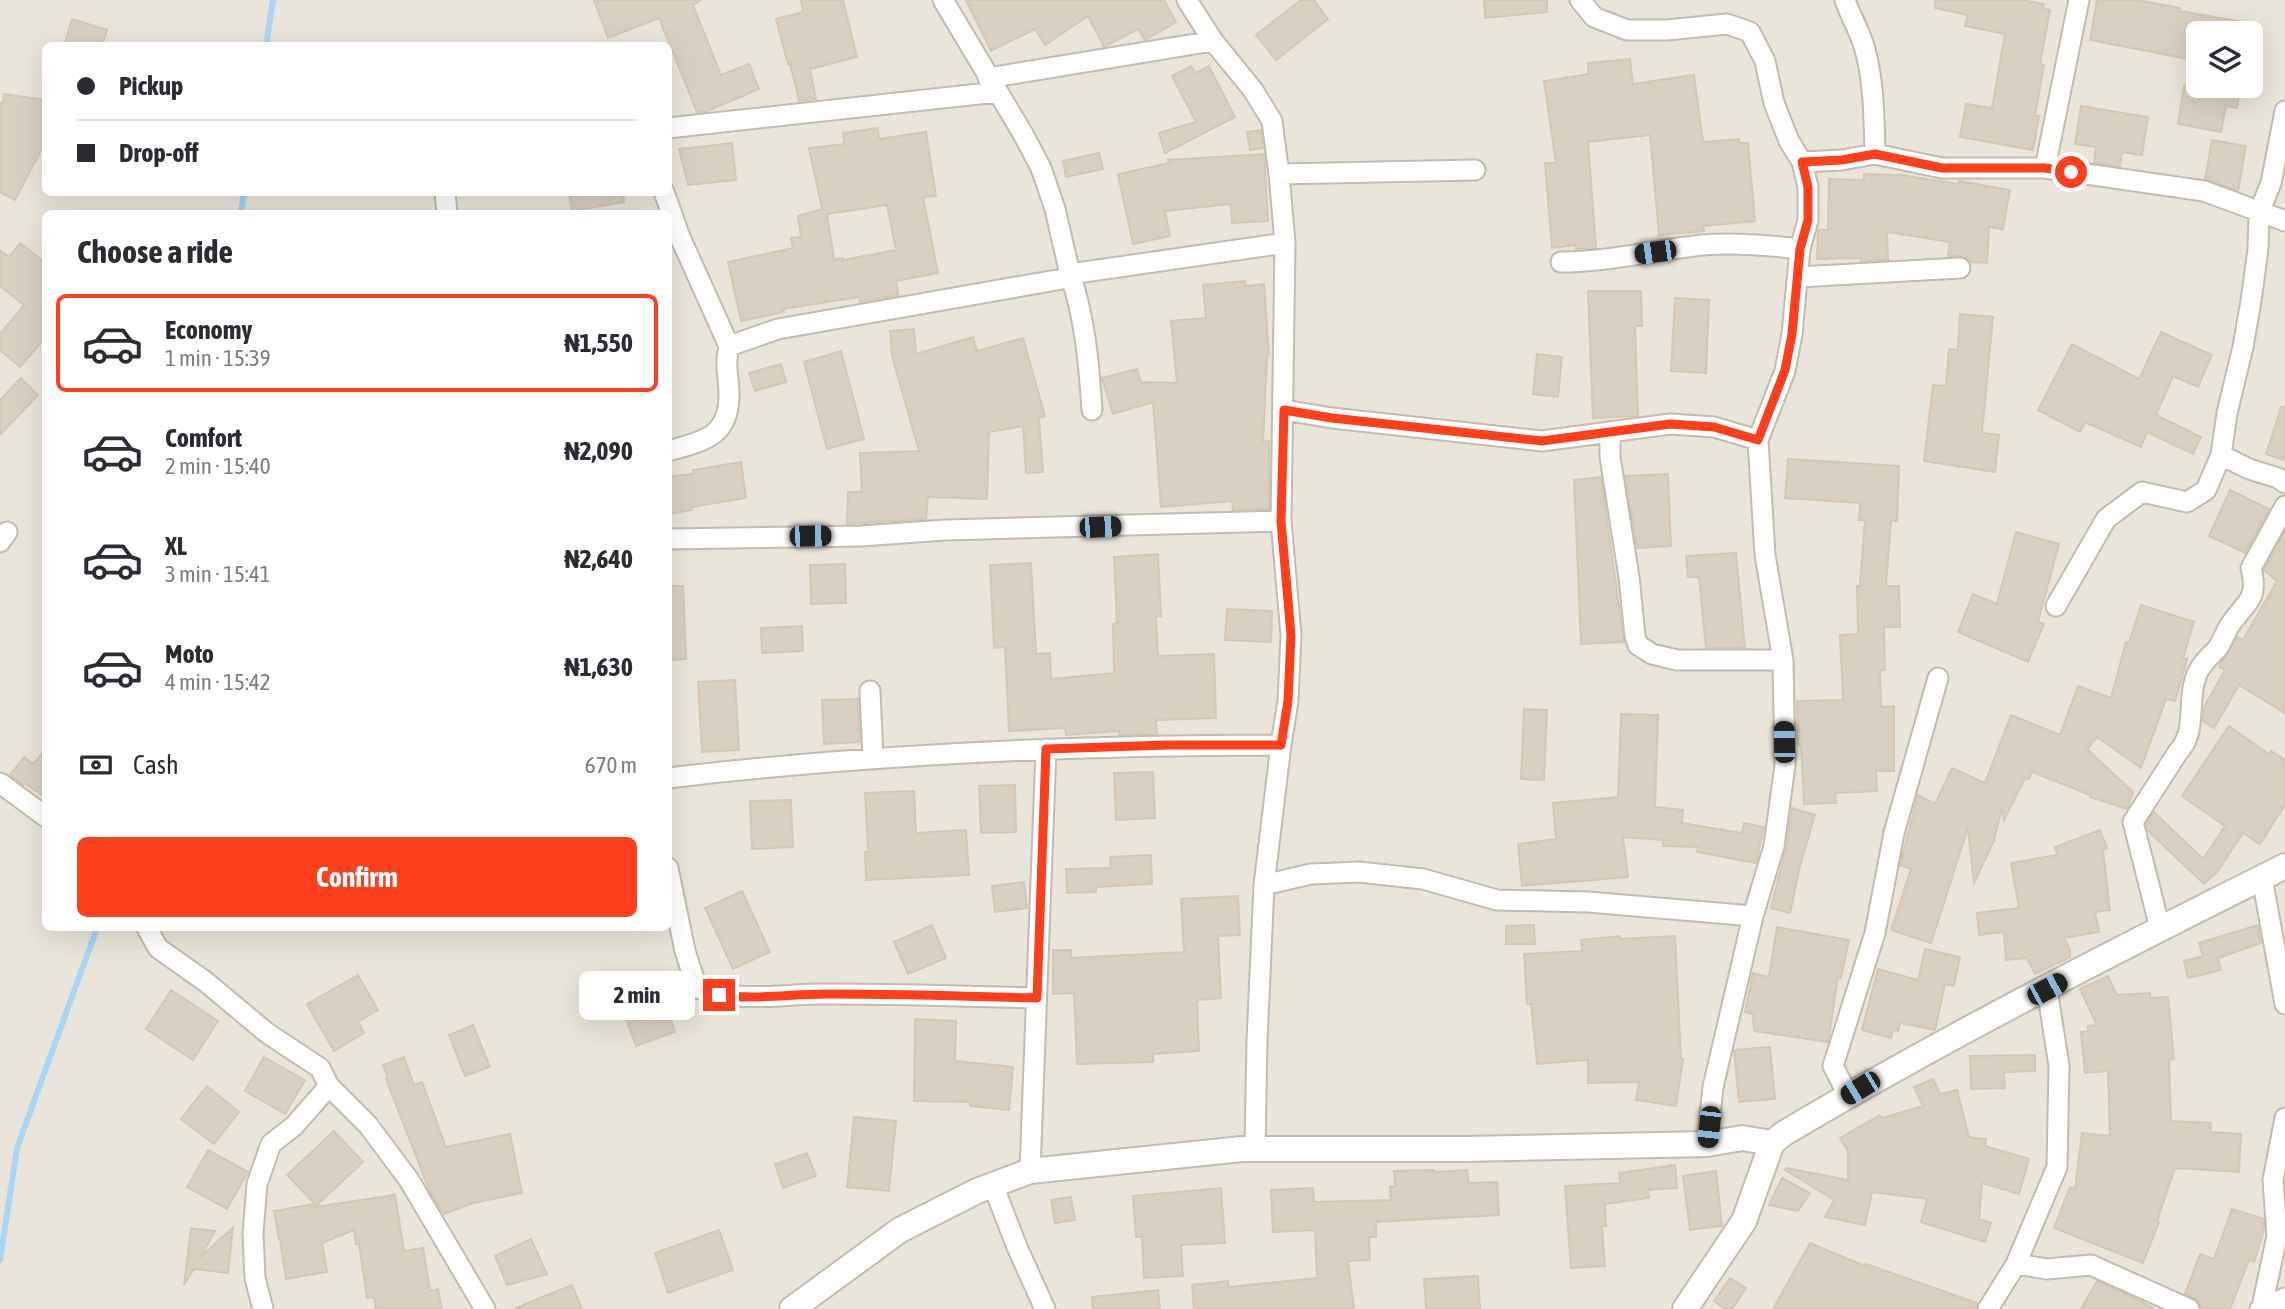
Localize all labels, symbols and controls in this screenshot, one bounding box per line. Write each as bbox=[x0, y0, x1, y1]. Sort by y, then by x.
map controls bbox=[2186, 21, 2263, 98]
button: layers bbox=[2186, 21, 2263, 98]
text: Pickup bbox=[119, 71, 183, 101]
text: Drop-off bbox=[119, 138, 199, 168]
route start bbox=[2055, 156, 2087, 188]
text: Choose a ride bbox=[77, 233, 233, 270]
car bbox=[1633, 239, 1678, 265]
icon: car bbox=[81, 312, 144, 375]
text: Economy bbox=[165, 315, 252, 345]
text: ₦1,550 bbox=[564, 328, 633, 358]
text: 1 min · 15:39 bbox=[165, 345, 271, 371]
icon: car bbox=[81, 420, 144, 483]
text: Comfort bbox=[165, 423, 242, 453]
text: ₦2,090 bbox=[564, 436, 633, 466]
text: 2 min · 15:40 bbox=[165, 453, 271, 479]
car bbox=[1079, 516, 1122, 538]
car bbox=[789, 525, 832, 547]
icon: car bbox=[81, 528, 144, 591]
text: XL bbox=[165, 531, 187, 561]
text: ₦2,640 bbox=[564, 544, 633, 574]
text: 3 min · 15:41 bbox=[165, 561, 271, 587]
icon: car bbox=[81, 636, 144, 699]
text: Moto bbox=[165, 639, 214, 669]
text: ₦1,630 bbox=[564, 652, 633, 682]
text: 4 min · 15:42 bbox=[165, 669, 271, 695]
car bbox=[1774, 721, 1795, 763]
icon: cash bbox=[77, 746, 115, 784]
text: Cash bbox=[133, 750, 179, 780]
text: 670 m bbox=[585, 752, 637, 778]
button: Confirm bbox=[77, 837, 637, 917]
callout: 2 min bbox=[579, 970, 694, 1020]
car bbox=[2024, 970, 2071, 1008]
route end bbox=[703, 979, 735, 1011]
text: 2 min bbox=[614, 982, 660, 1008]
car bbox=[1837, 1068, 1884, 1108]
car bbox=[1697, 1105, 1722, 1149]

